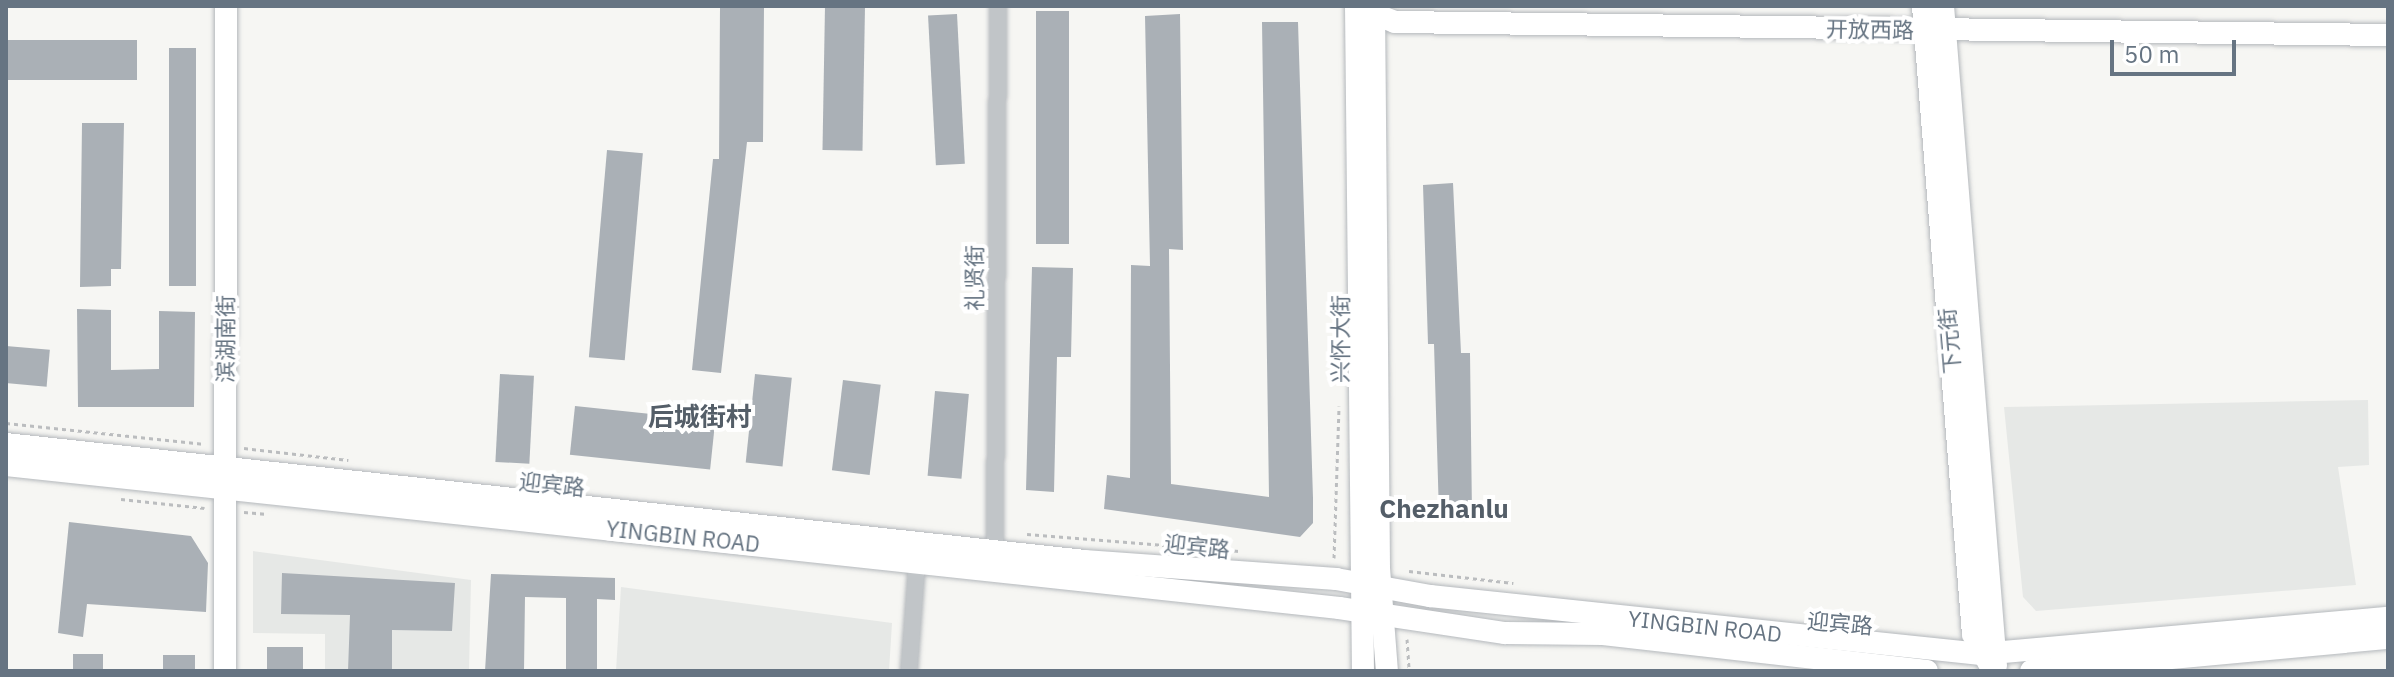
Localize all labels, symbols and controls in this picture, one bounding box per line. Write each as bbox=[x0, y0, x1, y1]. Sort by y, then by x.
street label: 开放西路 bbox=[1826, 15, 1914, 43]
scale bar bbox=[2114, 24, 2240, 74]
text: 50 m bbox=[2124, 38, 2179, 70]
street label: 礼贤街 bbox=[961, 245, 987, 311]
street label: 滨湖南街 bbox=[212, 295, 238, 383]
street label: 兴怀大街 bbox=[1327, 295, 1353, 383]
street label: 下元街 bbox=[1933, 307, 1965, 375]
district label: 后城街村 bbox=[648, 401, 752, 433]
street label: 迎宾路 bbox=[518, 467, 586, 501]
district label: Chezhanlu bbox=[1379, 493, 1509, 525]
street label: YINGBIN ROAD bbox=[605, 515, 761, 557]
street label: 迎宾路 bbox=[1163, 529, 1231, 563]
street label: YINGBIN ROAD bbox=[1627, 605, 1783, 647]
street label: 迎宾路 bbox=[1806, 607, 1874, 639]

